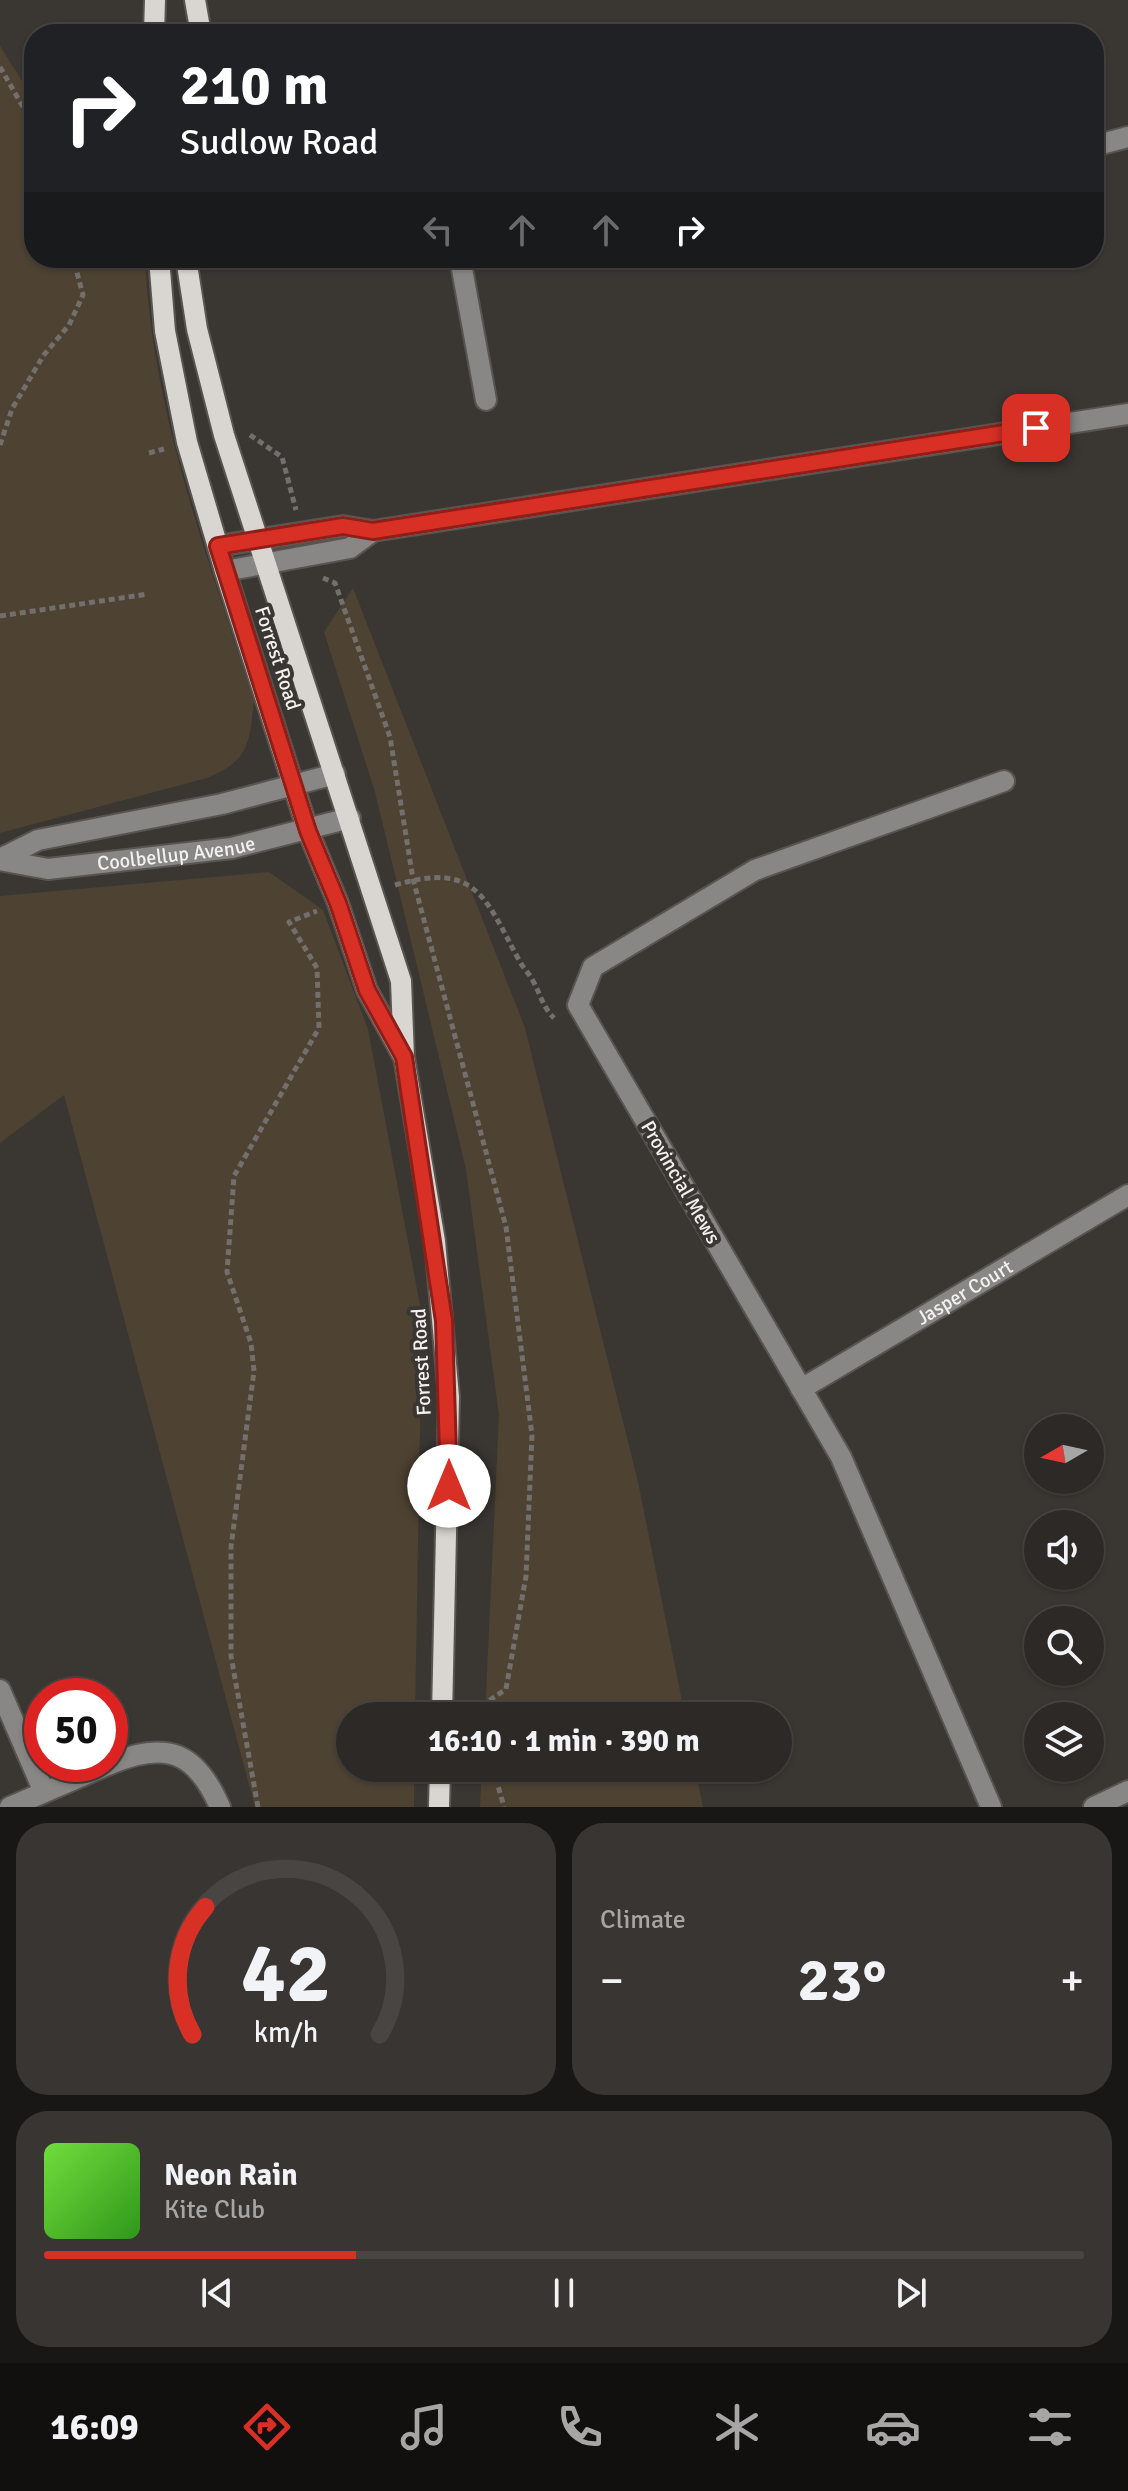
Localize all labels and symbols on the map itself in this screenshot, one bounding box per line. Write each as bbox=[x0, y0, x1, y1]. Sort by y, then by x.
pin bbox=[1002, 394, 1070, 462]
street label: Forrest Road bbox=[249, 603, 306, 713]
street label: Coolbellup Avenue bbox=[96, 831, 258, 876]
street label: Provincial Mews bbox=[635, 1116, 726, 1248]
street label: Jasper Court bbox=[912, 1254, 1017, 1331]
street label: Forrest Road bbox=[406, 1308, 437, 1416]
north arrow bbox=[1024, 1414, 1104, 1494]
position arrow bbox=[407, 1444, 491, 1528]
speed limit sign: 50 bbox=[24, 1678, 128, 1782]

